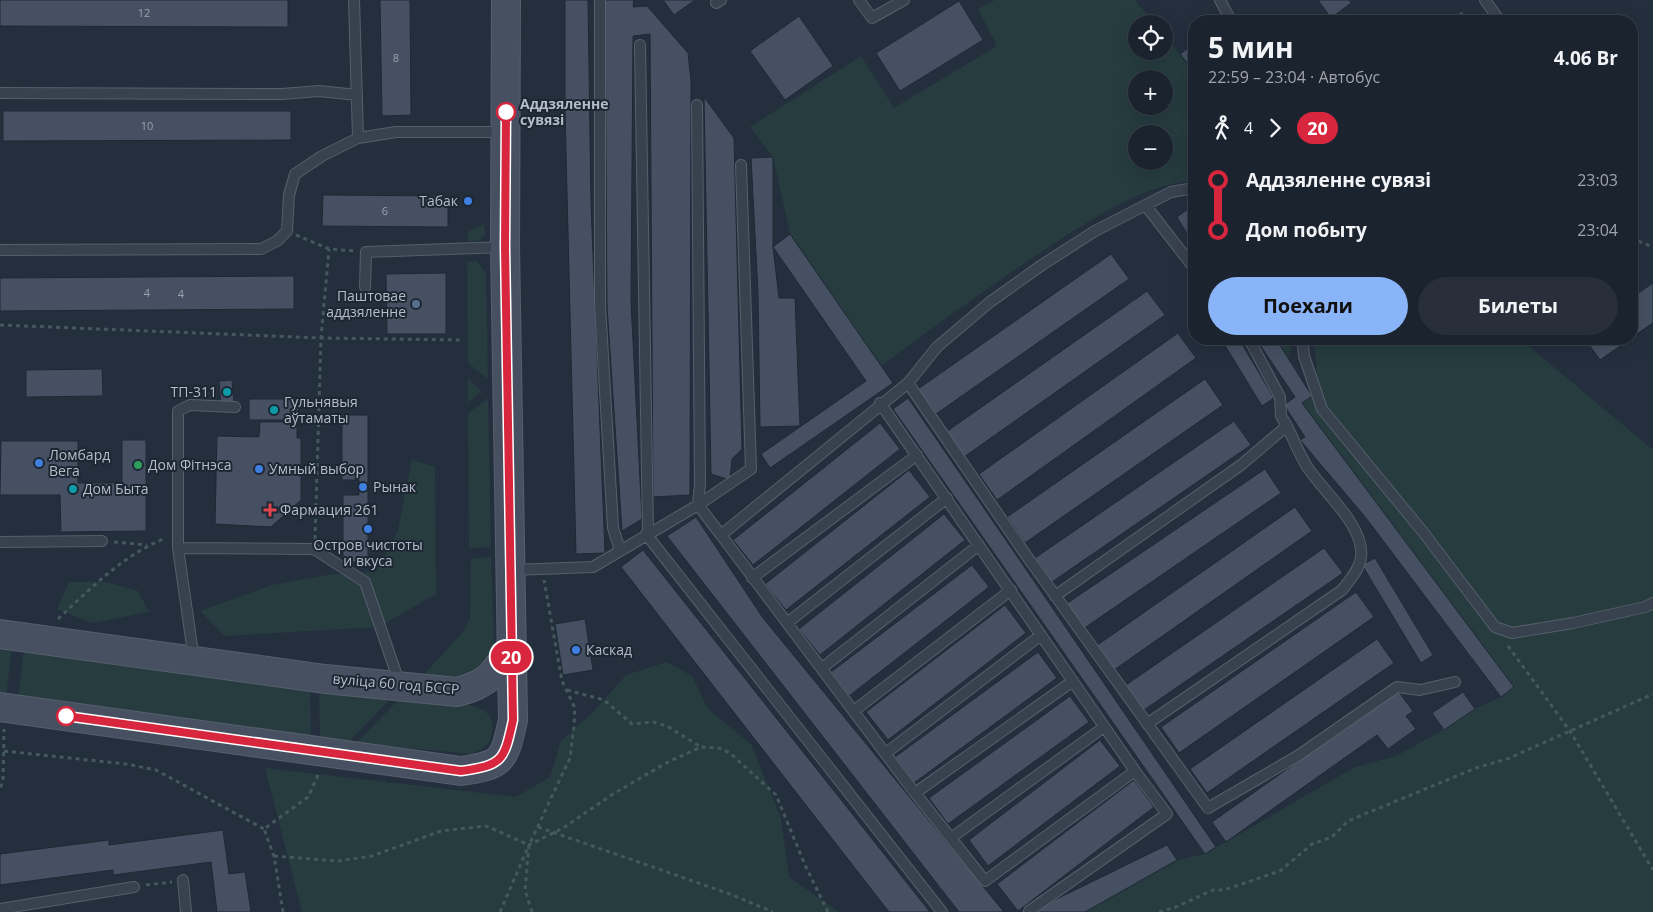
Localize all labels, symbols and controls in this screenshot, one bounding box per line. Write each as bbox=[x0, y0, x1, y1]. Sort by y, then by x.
house number: 12 bbox=[138, 5, 150, 20]
map controls bbox=[1128, 15, 1173, 170]
button: locate bbox=[1128, 15, 1173, 60]
text: 5 мин bbox=[1208, 28, 1294, 66]
text: 4.06 Br bbox=[1554, 45, 1618, 71]
house number: 8 bbox=[393, 50, 399, 65]
text: 22:59 – 23:04 · Автобус bbox=[1208, 66, 1380, 88]
button: + bbox=[1128, 70, 1173, 115]
place label: Аддзяленне сувязі bbox=[520, 94, 608, 129]
marker: Аддзяленне сувязі bbox=[496, 102, 516, 122]
icon: walk bbox=[1208, 114, 1236, 142]
icon: forward bbox=[1261, 114, 1289, 142]
text: 20 bbox=[1307, 116, 1328, 140]
text: 4 bbox=[1244, 117, 1253, 139]
house number: 10 bbox=[141, 118, 153, 133]
button: − bbox=[1128, 125, 1173, 170]
text: Аддзяленне сувязі bbox=[1246, 167, 1431, 193]
text: 23:03 bbox=[1577, 169, 1618, 191]
place label: Табак bbox=[419, 191, 459, 210]
marker: Табак bbox=[462, 195, 474, 207]
house number: 6 bbox=[382, 203, 388, 218]
text: Дом побыту bbox=[1246, 217, 1367, 243]
text: 23:04 bbox=[1577, 219, 1618, 241]
button: Поехали bbox=[1208, 277, 1408, 335]
button: Билеты bbox=[1418, 277, 1618, 335]
house number: 4 bbox=[144, 285, 151, 300]
house number: 4 bbox=[178, 286, 185, 301]
place label: Паштовае аддзяленне bbox=[326, 286, 406, 321]
marker: Паштовае аддзяленне bbox=[410, 298, 422, 310]
place label: ТП-311 bbox=[171, 382, 217, 401]
marker: ТП-311 bbox=[221, 386, 233, 398]
place label: Гульнявыя аўтаматы bbox=[284, 392, 358, 427]
marker: Гульнявыя аўтаматы bbox=[268, 404, 280, 416]
place label: Ломбард Вега bbox=[49, 445, 110, 480]
place label: Дом Фітнэса bbox=[148, 455, 231, 474]
marker: Ломбард Вега bbox=[33, 457, 45, 469]
marker: Дом Фітнэса bbox=[132, 459, 144, 471]
place label: Умный выбор bbox=[269, 459, 364, 478]
marker: Умный выбор bbox=[253, 463, 265, 475]
place label: Рынак bbox=[373, 477, 417, 496]
place label: Дом Быта bbox=[83, 479, 149, 498]
marker: Рынак bbox=[357, 481, 369, 493]
marker: Дом Быта bbox=[67, 483, 79, 495]
place label: Фармация 261 bbox=[280, 500, 379, 519]
marker: Фармация 261 bbox=[264, 504, 276, 516]
marker: Остров чистоты и вкуса bbox=[362, 523, 374, 535]
place label: Остров чистоты и вкуса bbox=[313, 535, 423, 570]
place label: Каскад bbox=[586, 640, 632, 659]
line badge: 20 bbox=[488, 641, 534, 673]
marker: Каскад bbox=[570, 644, 582, 656]
text: 20 bbox=[501, 645, 521, 669]
street label: вуліца 60 год БССР bbox=[332, 668, 460, 699]
unlabelled marker bbox=[56, 706, 76, 726]

